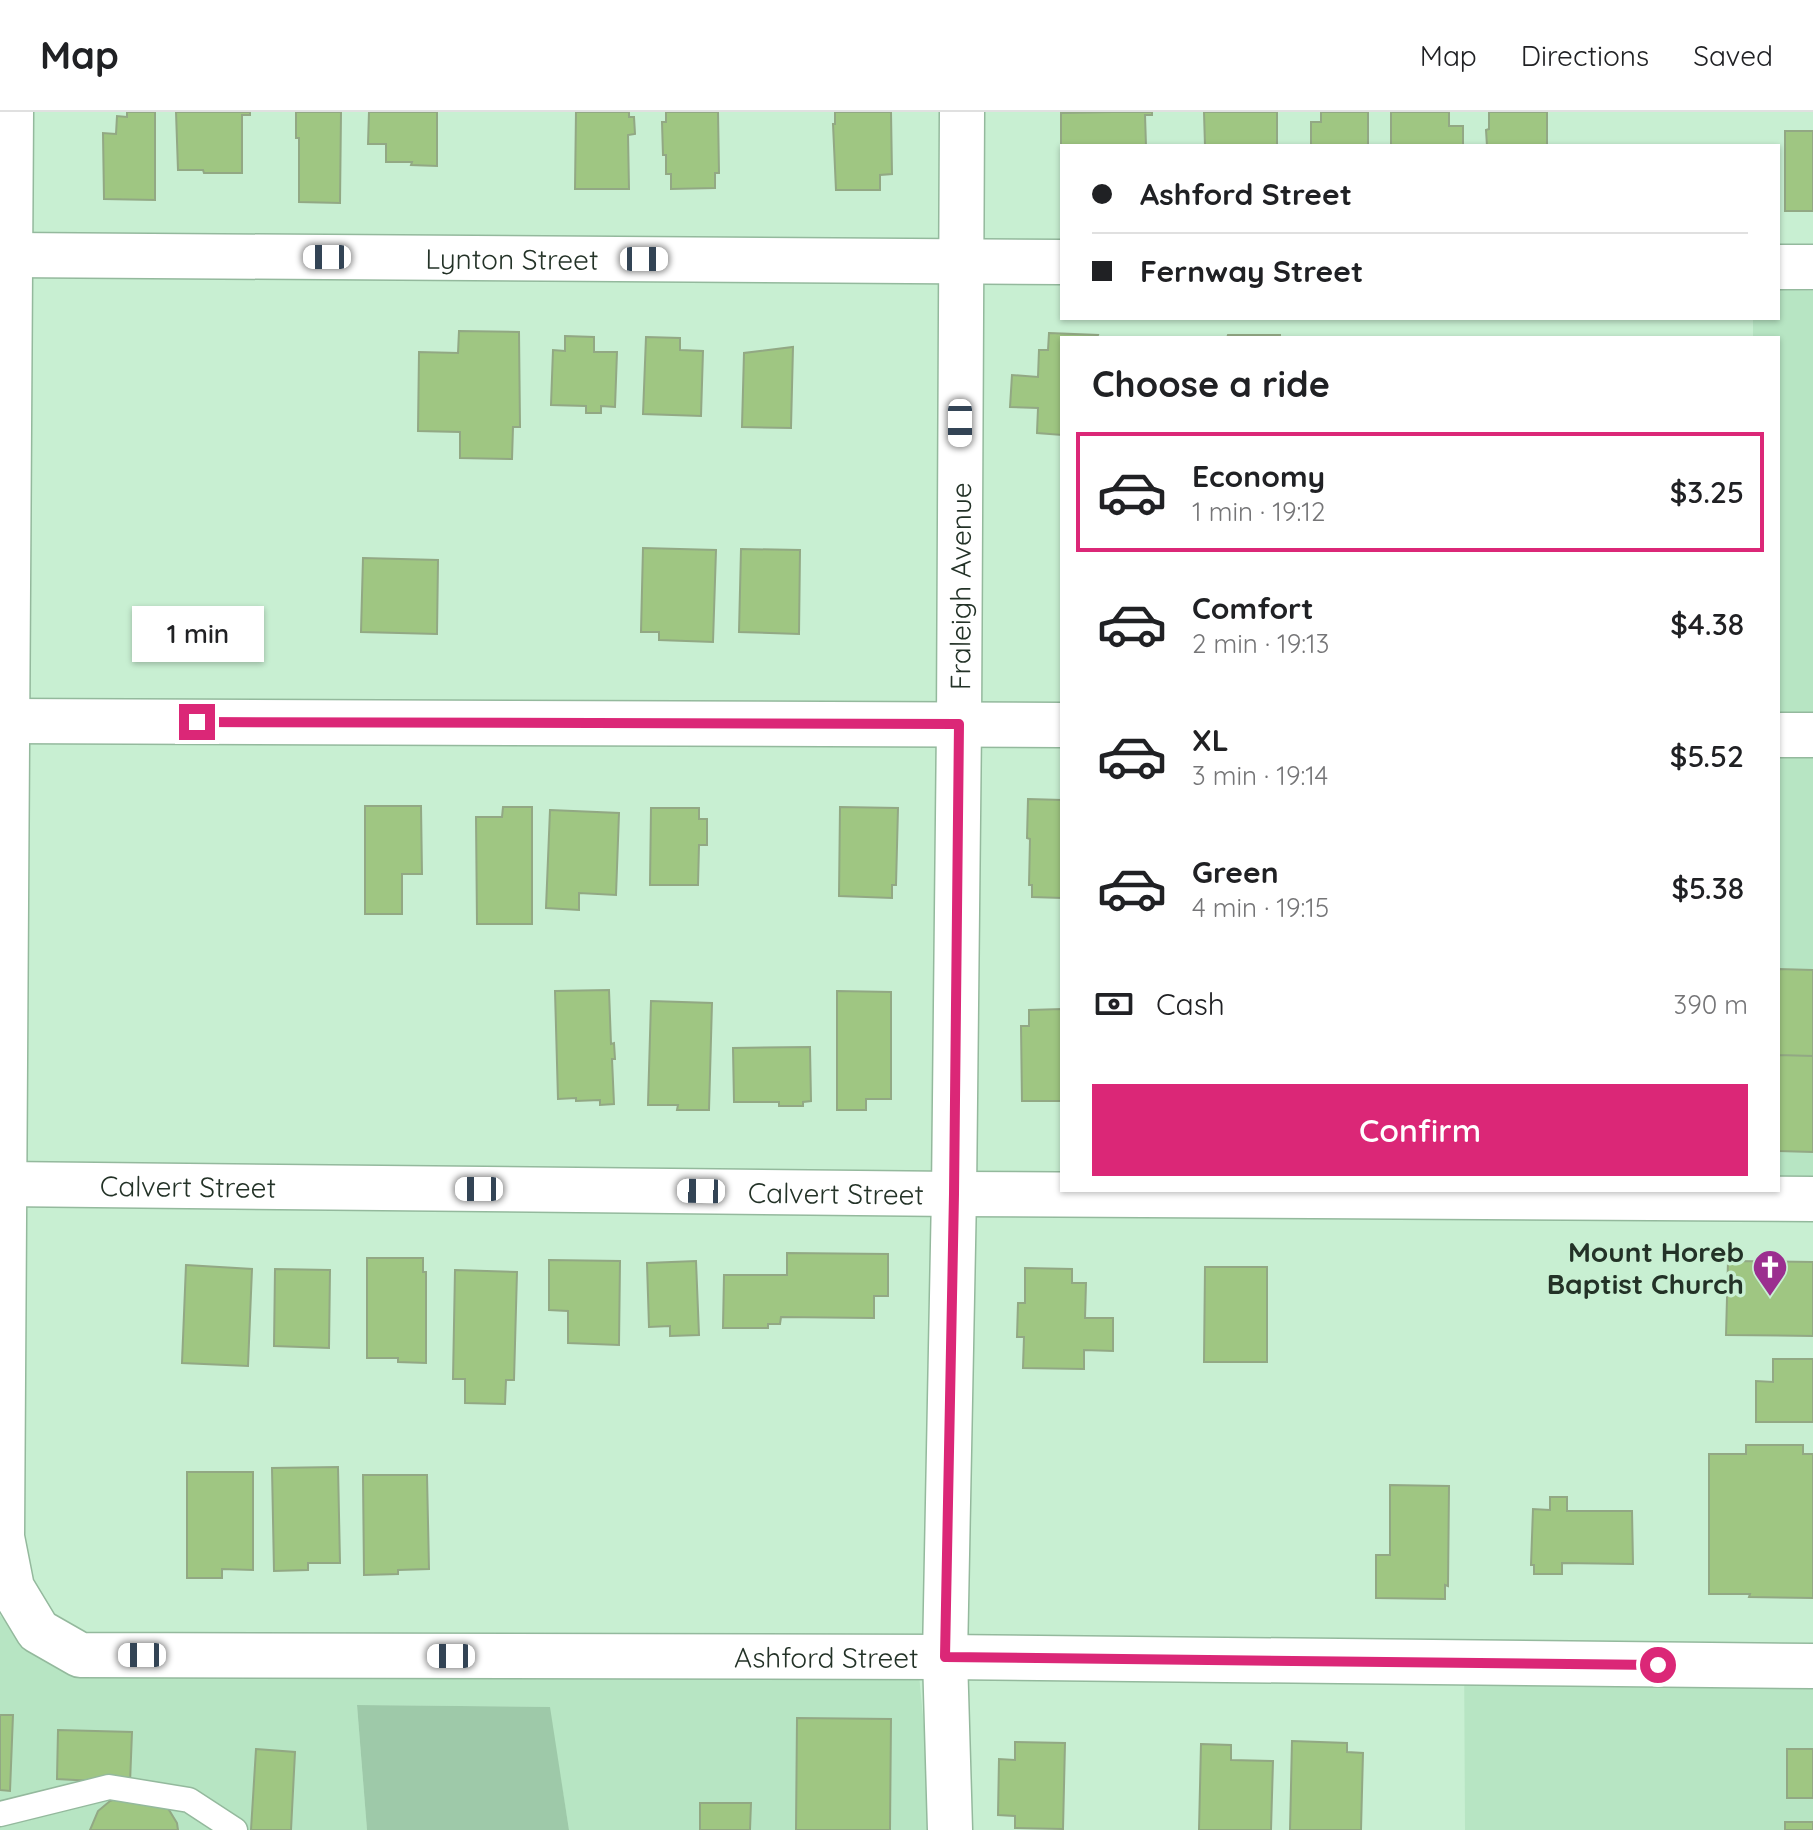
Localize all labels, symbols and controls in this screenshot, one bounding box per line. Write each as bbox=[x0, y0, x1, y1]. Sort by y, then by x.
text: Map bbox=[40, 31, 119, 79]
text: Map bbox=[1420, 38, 1477, 73]
text: Directions bbox=[1521, 38, 1649, 73]
text: Saved bbox=[1693, 38, 1773, 73]
text: Ashford Street bbox=[1140, 175, 1352, 213]
street label: Lynton Street bbox=[425, 240, 599, 276]
car bbox=[303, 245, 351, 269]
car bbox=[620, 247, 668, 271]
text: Fernway Street bbox=[1140, 252, 1363, 290]
text: Choose a ride bbox=[1092, 361, 1330, 406]
car bbox=[948, 399, 972, 447]
icon: car bbox=[1096, 456, 1168, 528]
text: Economy bbox=[1192, 457, 1325, 495]
text: $3.25 bbox=[1670, 473, 1744, 511]
street label: Fraleigh Avenue bbox=[942, 482, 978, 690]
text: 1 min · 19:12 bbox=[1192, 495, 1325, 528]
icon: car bbox=[1096, 588, 1168, 660]
text: Comfort bbox=[1192, 589, 1313, 627]
text: $4.38 bbox=[1670, 605, 1744, 643]
callout: 1 min bbox=[131, 606, 263, 662]
text: 1 min bbox=[167, 617, 229, 650]
text: 2 min · 19:13 bbox=[1192, 627, 1329, 660]
route end bbox=[179, 704, 215, 740]
icon: car bbox=[1096, 720, 1168, 792]
text: XL bbox=[1192, 721, 1229, 759]
text: $5.52 bbox=[1670, 737, 1744, 775]
text: 3 min · 19:14 bbox=[1192, 759, 1328, 792]
icon: car bbox=[1096, 852, 1168, 924]
text: Green bbox=[1192, 853, 1279, 891]
text: $5.38 bbox=[1671, 869, 1744, 907]
text: 4 min · 19:15 bbox=[1192, 891, 1329, 924]
icon: cash bbox=[1092, 982, 1136, 1026]
text: Cash bbox=[1156, 985, 1225, 1023]
text: 390 m bbox=[1674, 988, 1748, 1021]
button: Confirm bbox=[1092, 1084, 1748, 1176]
street label: Calvert Street bbox=[100, 1168, 276, 1204]
street label: Calvert Street bbox=[748, 1174, 924, 1211]
car bbox=[455, 1177, 503, 1201]
car bbox=[677, 1179, 725, 1203]
place label: Mount Horeb Baptist Church bbox=[1547, 1234, 1744, 1301]
church icon: Mount Horeb Baptist Church bbox=[1751, 1248, 1789, 1298]
street label: Ashford Street bbox=[734, 1639, 919, 1674]
car bbox=[118, 1643, 166, 1667]
car bbox=[427, 1644, 475, 1668]
route start bbox=[1640, 1647, 1676, 1683]

